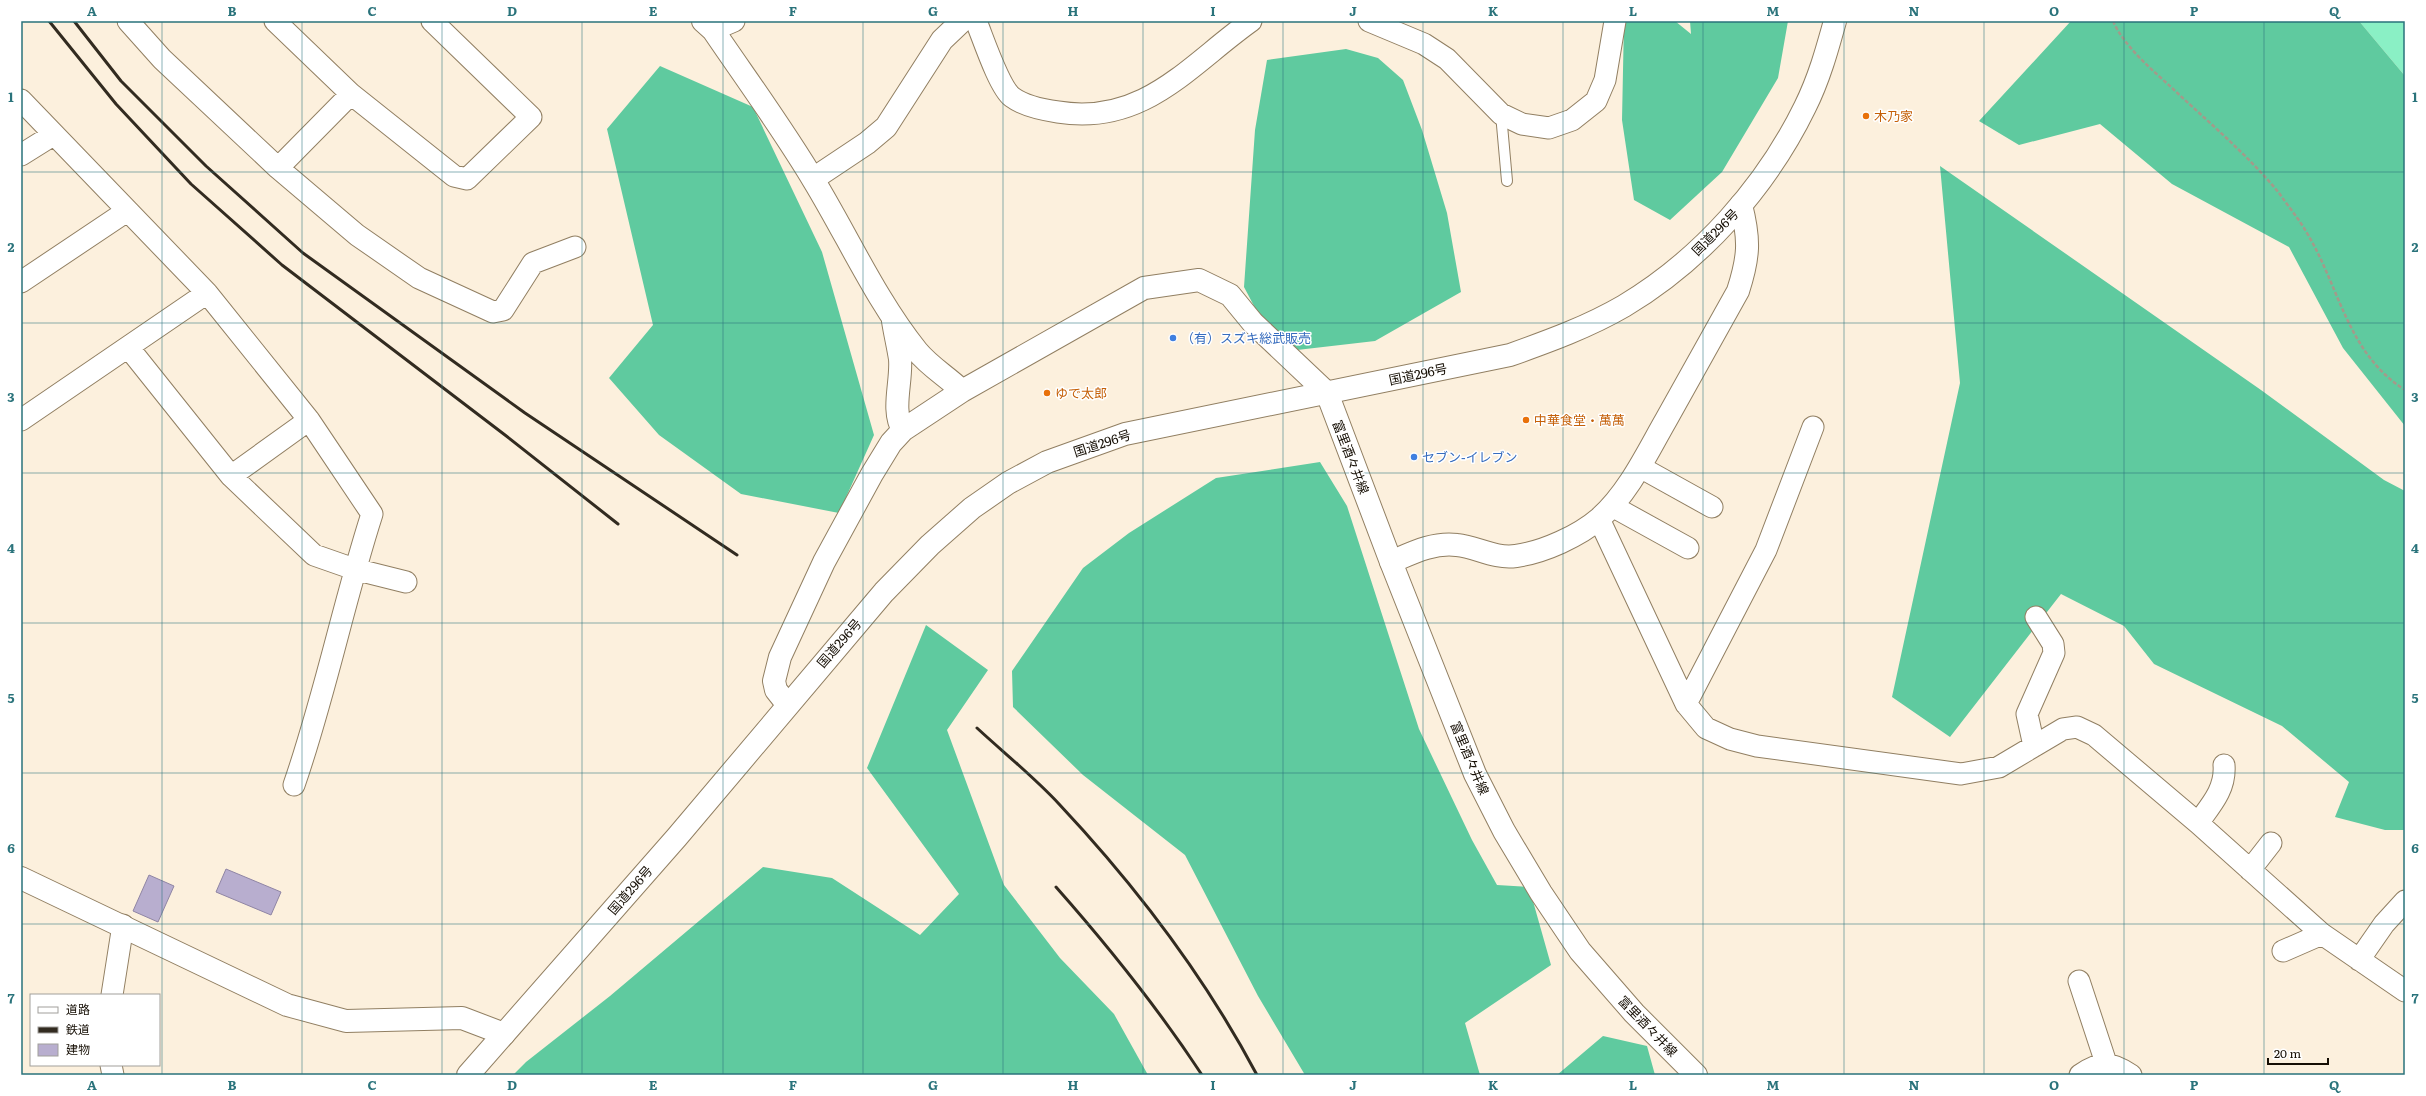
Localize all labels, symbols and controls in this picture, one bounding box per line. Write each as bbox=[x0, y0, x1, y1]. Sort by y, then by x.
text: A bbox=[87, 1, 97, 20]
text: B bbox=[228, 1, 237, 20]
text: C bbox=[367, 1, 377, 20]
text: D bbox=[507, 1, 517, 20]
text: E bbox=[649, 1, 658, 20]
text: F bbox=[789, 1, 797, 20]
text: G bbox=[928, 1, 938, 20]
text: H bbox=[1068, 1, 1079, 20]
text: I bbox=[1210, 1, 1216, 20]
text: J bbox=[1349, 1, 1357, 20]
text: K bbox=[1488, 1, 1499, 20]
text: L bbox=[1629, 1, 1637, 20]
text: M bbox=[1767, 1, 1780, 20]
text: N bbox=[1909, 1, 1920, 20]
text: O bbox=[2049, 1, 2059, 20]
text: P bbox=[2190, 1, 2199, 20]
text: Q bbox=[2329, 1, 2341, 20]
text: 1 bbox=[8, 87, 14, 106]
text: 1 bbox=[2412, 87, 2418, 106]
place label: 木乃家 bbox=[1874, 106, 1913, 125]
marker: 木乃家 bbox=[1861, 111, 1871, 121]
street label: 国道296号 bbox=[1687, 204, 1742, 259]
text: 2 bbox=[8, 237, 15, 256]
text: 2 bbox=[2412, 237, 2419, 256]
place label: （有）スズキ総武販売 bbox=[1181, 328, 1311, 347]
marker: （有）スズキ総武販売 bbox=[1168, 333, 1178, 343]
street label: 国道296号 bbox=[1387, 358, 1449, 389]
place label: ゆで太郎 bbox=[1055, 383, 1107, 402]
text: 3 bbox=[7, 387, 15, 406]
text: 3 bbox=[2411, 387, 2419, 406]
marker: ゆで太郎 bbox=[1042, 388, 1052, 398]
place label: 中華食堂・萬萬 bbox=[1534, 410, 1625, 429]
marker: 中華食堂・萬萬 bbox=[1521, 415, 1531, 425]
street label: 富里酒々井線 bbox=[1329, 417, 1374, 497]
street label: 国道296号 bbox=[1071, 424, 1133, 461]
place label: セブン-イレブン bbox=[1422, 447, 1518, 466]
marker: セブン-イレブン bbox=[1409, 452, 1419, 462]
text: 4 bbox=[7, 538, 15, 557]
text: 4 bbox=[2411, 538, 2419, 557]
street label: 国道296号 bbox=[812, 614, 865, 671]
text: 5 bbox=[7, 688, 15, 707]
text: 5 bbox=[2411, 688, 2419, 707]
street label: 富里酒々井線 bbox=[1446, 718, 1494, 797]
text: 6 bbox=[7, 838, 15, 857]
text: 6 bbox=[2411, 838, 2419, 857]
street label: 国道296号 bbox=[603, 861, 656, 918]
text: 7 bbox=[7, 988, 15, 1007]
text: 7 bbox=[2411, 988, 2419, 1007]
street label: 富里酒々井線 bbox=[1614, 991, 1682, 1060]
legend bbox=[30, 994, 160, 1066]
text: 道路 bbox=[66, 1000, 90, 1018]
text: 鉄道 bbox=[66, 1020, 90, 1038]
text: 建物 bbox=[66, 1040, 90, 1058]
scale bar bbox=[2268, 1040, 2328, 1066]
text: 20 m bbox=[2274, 1044, 2301, 1062]
text: A bbox=[87, 1075, 97, 1094]
text: B bbox=[228, 1075, 237, 1094]
text: C bbox=[367, 1075, 377, 1094]
text: D bbox=[507, 1075, 517, 1094]
text: E bbox=[649, 1075, 658, 1094]
text: F bbox=[789, 1075, 797, 1094]
text: G bbox=[928, 1075, 938, 1094]
text: H bbox=[1068, 1075, 1079, 1094]
text: I bbox=[1210, 1075, 1216, 1094]
text: J bbox=[1349, 1075, 1357, 1094]
text: K bbox=[1488, 1075, 1499, 1094]
text: L bbox=[1629, 1075, 1637, 1094]
text: M bbox=[1767, 1075, 1780, 1094]
text: N bbox=[1909, 1075, 1920, 1094]
text: O bbox=[2049, 1075, 2059, 1094]
text: P bbox=[2190, 1075, 2199, 1094]
text: Q bbox=[2329, 1075, 2341, 1094]

